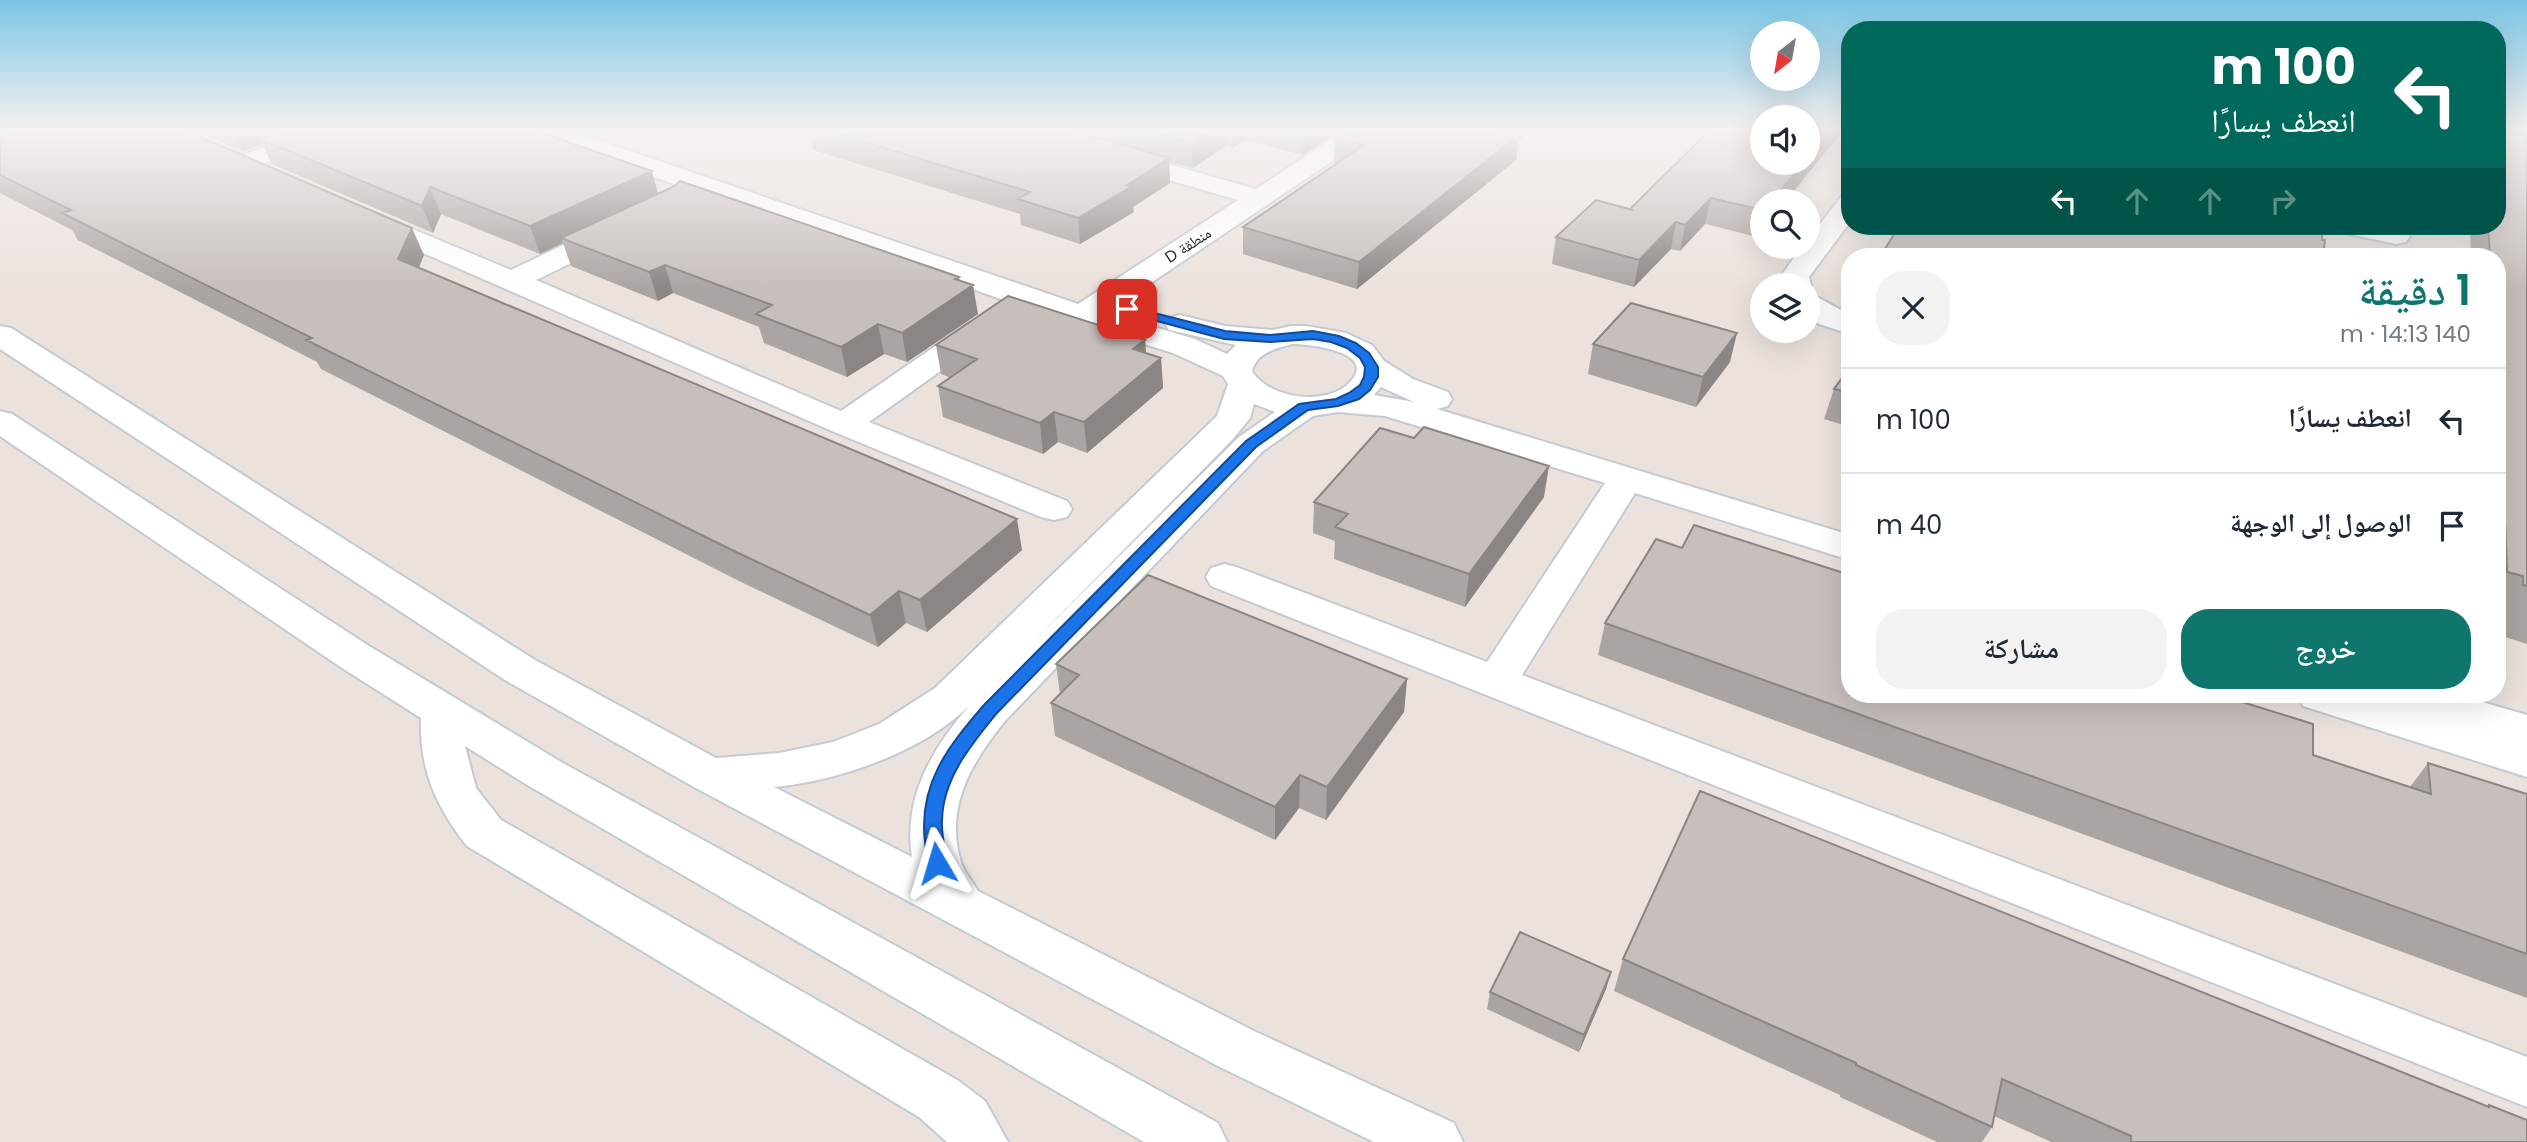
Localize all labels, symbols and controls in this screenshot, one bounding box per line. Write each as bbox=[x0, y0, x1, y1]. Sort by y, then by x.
north arrow bbox=[1750, 21, 1820, 91]
map controls bbox=[1750, 21, 1820, 343]
text: 100 m bbox=[2211, 33, 2356, 101]
icon: left bbox=[2380, 49, 2471, 140]
text: انعطف يسارًا bbox=[2211, 98, 2356, 143]
button: sound bbox=[1750, 105, 1820, 175]
icon: left bbox=[2045, 182, 2083, 220]
icon: ahead bbox=[2118, 182, 2156, 220]
icon: ahead bbox=[2191, 182, 2229, 220]
icon: right bbox=[2264, 182, 2302, 220]
button: search bbox=[1750, 189, 1820, 259]
street label: D منطقة bbox=[1160, 221, 1216, 269]
text: 1 دقيقة bbox=[2359, 261, 2471, 320]
button: close bbox=[1876, 271, 1950, 345]
button: layers bbox=[1750, 273, 1820, 343]
pin bbox=[1097, 279, 1157, 339]
icon: arrive bbox=[1108, 290, 1146, 328]
text: 140 m · 14:13 bbox=[2340, 318, 2471, 350]
text: انعطف يسارًا bbox=[2289, 400, 2412, 436]
text: 100 m bbox=[1876, 402, 1951, 438]
icon: left bbox=[2433, 402, 2471, 440]
text: الوصول إلى الوجهة bbox=[2230, 505, 2412, 541]
text: 40 m bbox=[1876, 507, 1942, 543]
icon: arrive bbox=[2433, 507, 2471, 545]
button: مشاركة bbox=[1876, 609, 2167, 689]
button: خروج bbox=[2181, 609, 2471, 689]
position arrow bbox=[900, 826, 974, 900]

